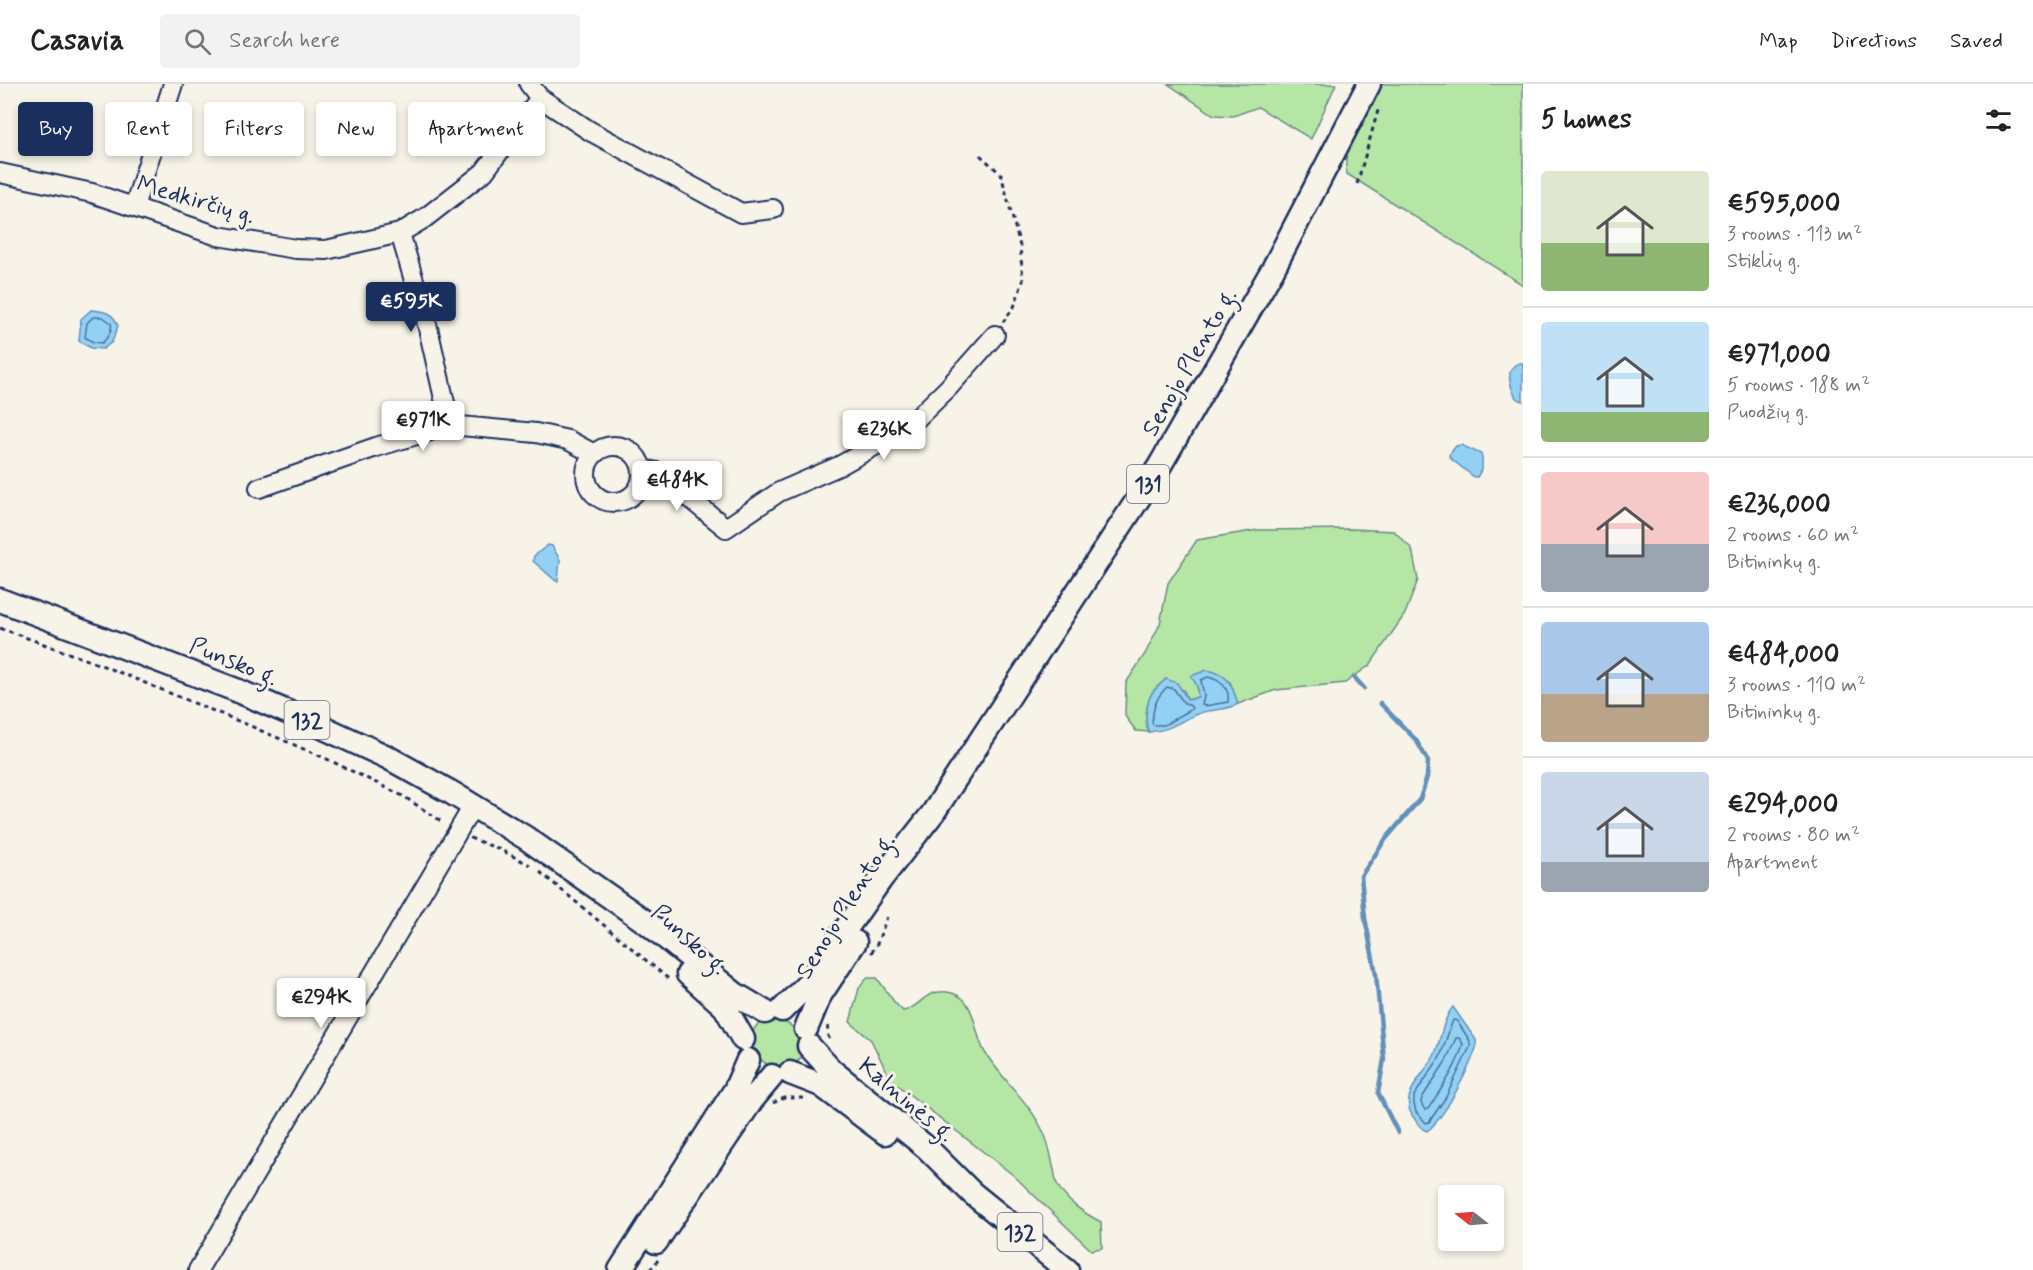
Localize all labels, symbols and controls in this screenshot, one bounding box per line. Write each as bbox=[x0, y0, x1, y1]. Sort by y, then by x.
search box bbox=[160, 14, 580, 68]
text: Casavia bbox=[30, 23, 124, 60]
icon: search bbox=[181, 25, 214, 58]
text: Search here bbox=[229, 27, 340, 55]
text: Map bbox=[1759, 27, 1798, 55]
text: Directions bbox=[1831, 27, 1917, 55]
text: Saved bbox=[1950, 27, 2003, 55]
chip: Buy bbox=[18, 102, 93, 156]
chip: Rent bbox=[105, 102, 192, 156]
chip: Filters bbox=[204, 102, 304, 156]
chip: New bbox=[316, 102, 396, 156]
chip: Apartment bbox=[408, 102, 545, 156]
text: 5 homes bbox=[1541, 103, 1632, 137]
icon: filters bbox=[1982, 104, 2015, 137]
street label: Medkirčių g. bbox=[133, 169, 258, 232]
text: €595,000 bbox=[1727, 187, 1840, 221]
icon: home bbox=[1589, 195, 1661, 267]
text: 3 rooms · 113 m² bbox=[1727, 221, 1862, 248]
text: Stiklių g. bbox=[1727, 248, 1801, 275]
pin: €595K bbox=[369, 282, 453, 333]
street label: Senojo Plento g. bbox=[1135, 283, 1248, 444]
text: €595K bbox=[380, 288, 442, 315]
text: €971,000 bbox=[1727, 338, 1831, 372]
icon: home bbox=[1589, 346, 1661, 418]
text: 5 rooms · 188 m² bbox=[1727, 372, 1870, 399]
text: Puodžių g. bbox=[1727, 399, 1808, 426]
pin: €971K bbox=[381, 401, 465, 452]
text: €971K bbox=[396, 407, 450, 434]
pin: €236K bbox=[842, 410, 926, 461]
text: €236K bbox=[857, 416, 911, 443]
pin: €484K bbox=[635, 461, 719, 512]
road number: 131 bbox=[1127, 465, 1169, 503]
text: €484K bbox=[646, 467, 708, 494]
text: €236,000 bbox=[1727, 488, 1831, 522]
icon: home bbox=[1589, 496, 1661, 568]
text: 2 rooms · 60 m² bbox=[1727, 522, 1859, 549]
text: Bitininkų g. bbox=[1727, 549, 1821, 576]
street label: Punsko g. bbox=[184, 631, 282, 697]
text: €484,000 bbox=[1727, 638, 1839, 672]
icon: home bbox=[1589, 646, 1661, 718]
text: 3 rooms · 110 m² bbox=[1727, 672, 1866, 699]
text: Bitininkų g. bbox=[1727, 699, 1821, 726]
road number: 132 bbox=[284, 701, 330, 739]
text: €294,000 bbox=[1727, 788, 1838, 822]
icon: home bbox=[1589, 796, 1661, 868]
text: 2 rooms · 80 m² bbox=[1727, 822, 1860, 849]
street label: Senojo Plento g. bbox=[789, 828, 906, 987]
text: Apartment bbox=[1727, 849, 1818, 876]
street label: Punsko g. bbox=[642, 898, 734, 985]
pin: €294K bbox=[279, 978, 363, 1029]
text: €294K bbox=[291, 984, 351, 1011]
street label: Kalninės g. bbox=[849, 1051, 961, 1152]
north arrow bbox=[1438, 1185, 1504, 1251]
map controls bbox=[1438, 1185, 1504, 1251]
road number: 132 bbox=[998, 1213, 1042, 1251]

